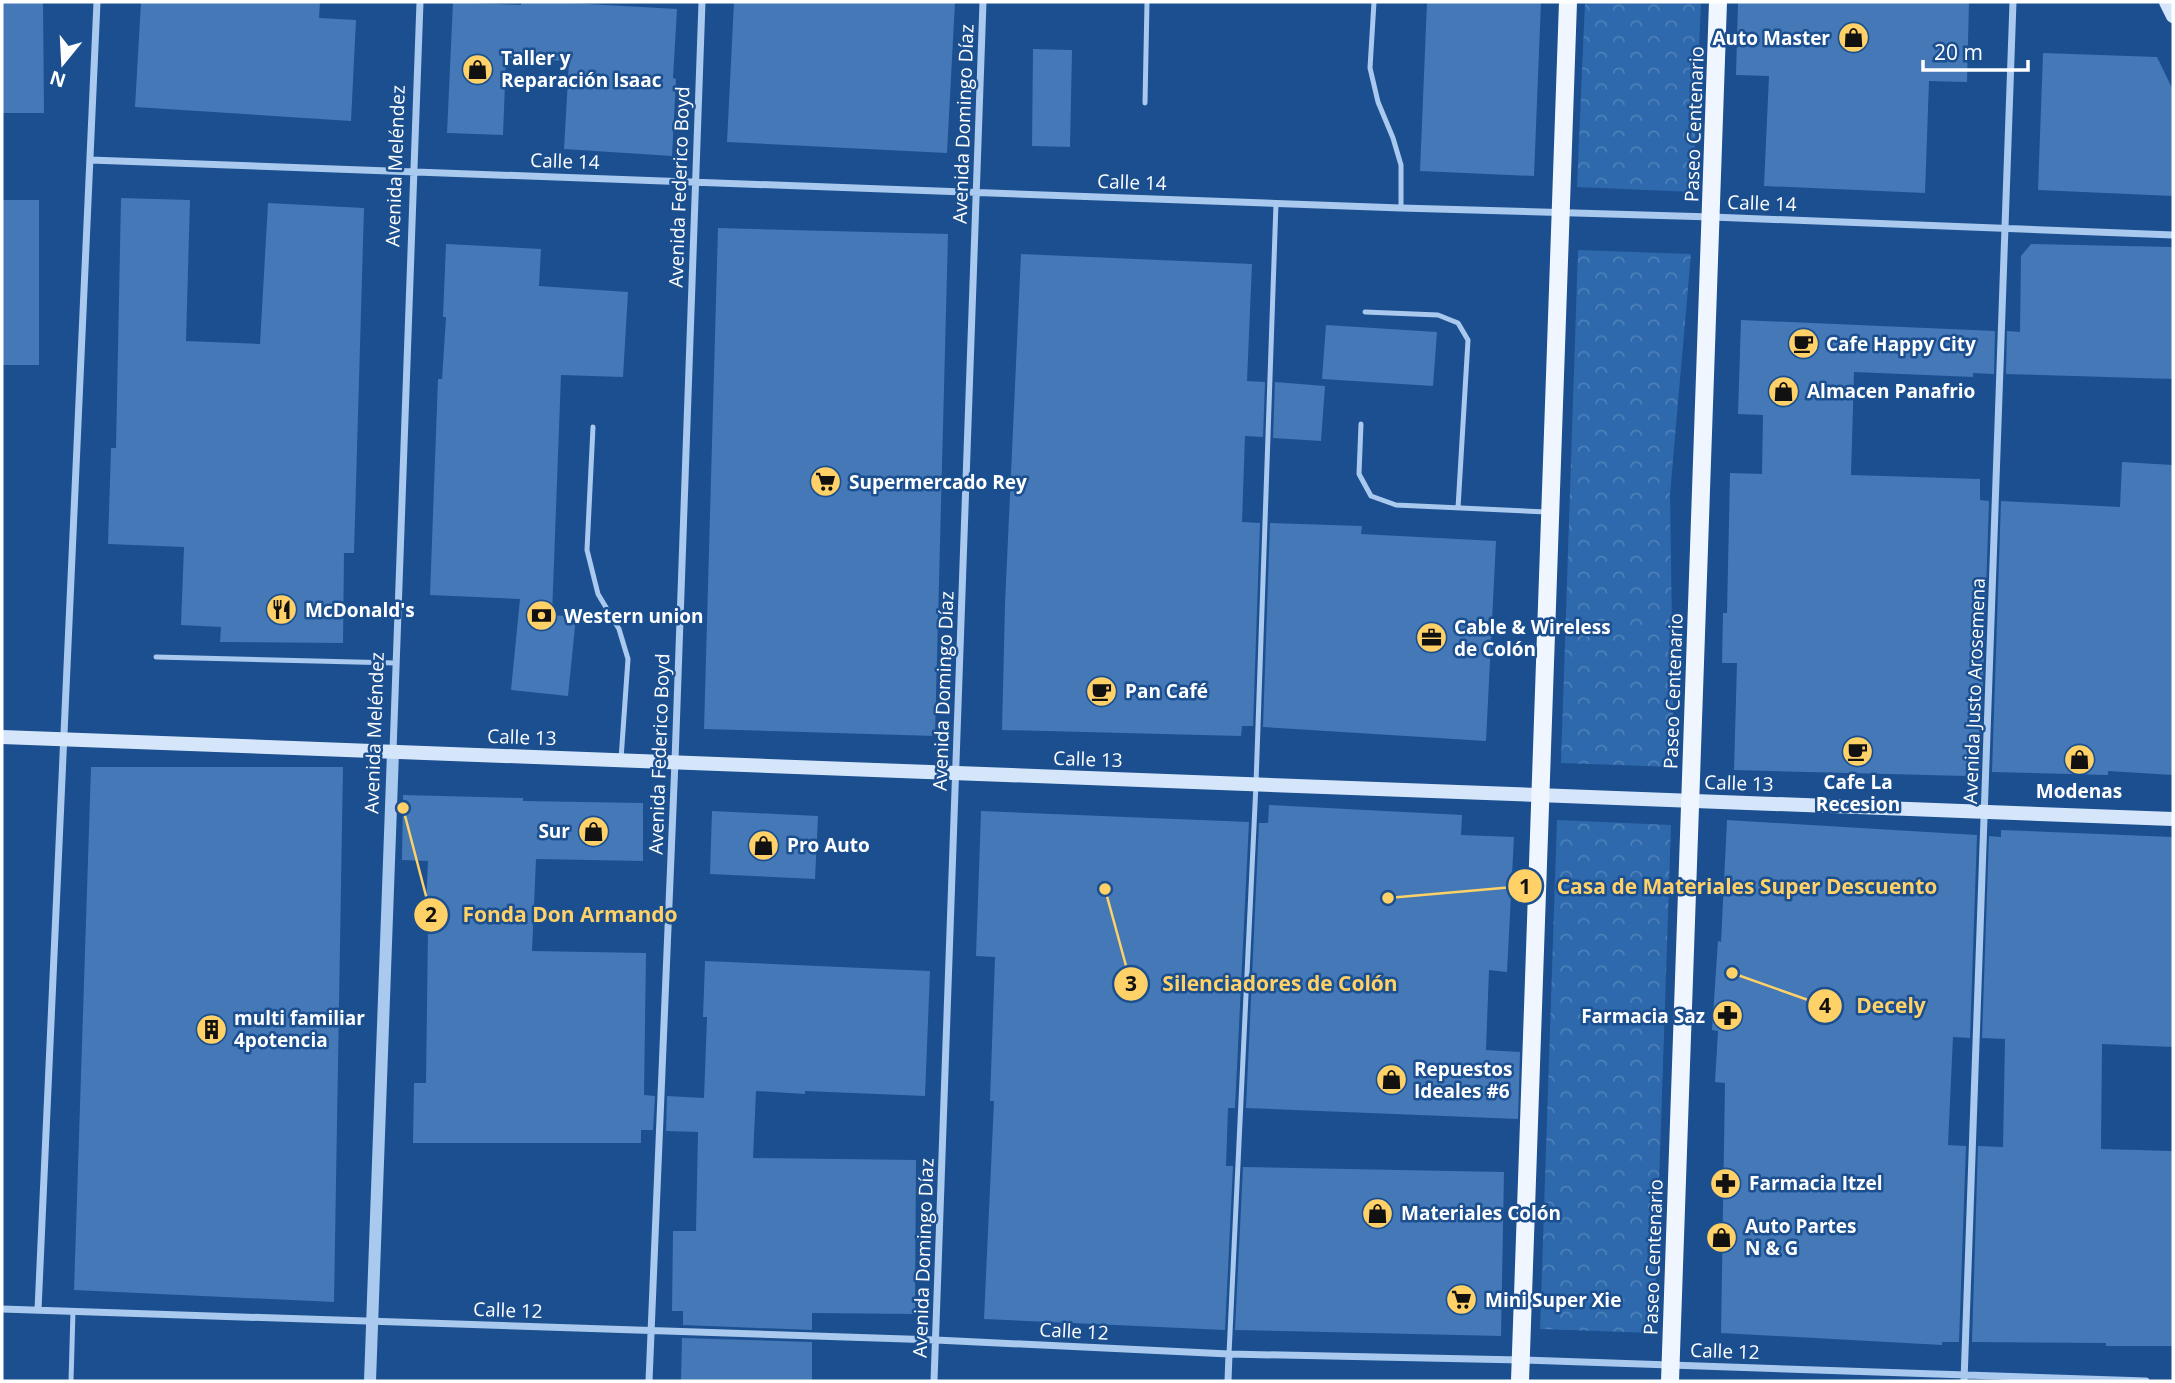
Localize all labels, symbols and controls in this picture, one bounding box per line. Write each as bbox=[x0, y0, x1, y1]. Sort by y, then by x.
shop icon: Auto Master bbox=[1836, 21, 1870, 55]
street label: Avenida Domingo Díaz bbox=[947, 24, 979, 224]
place label: Auto Master bbox=[1713, 25, 1830, 51]
north arrow bbox=[28, 28, 98, 98]
scale bar bbox=[1923, 28, 2028, 72]
text: 20 m bbox=[1934, 38, 1983, 66]
place label: Taller y Reparación Isaac bbox=[501, 45, 662, 93]
street label: Paseo Centenario bbox=[1678, 46, 1710, 202]
shop icon: Taller y Reparación Isaac bbox=[461, 52, 495, 86]
text: N bbox=[46, 64, 69, 94]
street label: Avenida Meléndez bbox=[379, 85, 411, 247]
street label: Avenida Federico Boyd bbox=[662, 86, 696, 288]
street label: Calle 14 bbox=[530, 147, 600, 175]
street label: Calle 14 bbox=[1097, 168, 1167, 196]
street label: Calle 14 bbox=[1727, 189, 1797, 217]
cafe icon: Cafe Happy City bbox=[1786, 327, 1820, 361]
place label: Cafe Happy City bbox=[1826, 331, 1976, 357]
shop icon: Almacen Panafrio bbox=[1767, 374, 1801, 408]
place label: Almacen Panafrio bbox=[1807, 378, 1975, 404]
supermarket icon: Supermercado Rey bbox=[809, 465, 843, 499]
place label: Supermercado Rey bbox=[849, 469, 1027, 495]
street label: Avenida Justo Arosemena bbox=[1957, 578, 1991, 804]
street label: Avenida Domingo Díaz bbox=[927, 591, 959, 791]
restaurant icon: McDonald's bbox=[265, 593, 299, 627]
place label: McDonald's bbox=[305, 597, 415, 623]
bank icon: Western union bbox=[524, 599, 558, 633]
place label: Western union bbox=[564, 603, 704, 629]
street label: Paseo Centenario bbox=[1657, 613, 1689, 769]
place label: Cable & Wireless de Colón bbox=[1454, 614, 1611, 662]
office icon: Cable & Wireless de Colón bbox=[1414, 621, 1448, 655]
street label: Avenida Meléndez bbox=[358, 652, 390, 814]
street label: Avenida Federico Boyd bbox=[642, 653, 676, 855]
cafe icon: Pan Café bbox=[1085, 674, 1119, 708]
place label: Pan Café bbox=[1125, 678, 1208, 704]
street label: Calle 13 bbox=[487, 723, 557, 751]
cafe icon: Cafe La Recesion bbox=[1841, 734, 1875, 768]
shop icon: Modenas bbox=[2062, 743, 2096, 777]
street label: Calle 13 bbox=[1053, 745, 1123, 773]
street label: Calle 13 bbox=[1704, 769, 1774, 797]
place label: Cafe La Recesion bbox=[1816, 769, 1900, 817]
place label: Modenas bbox=[2036, 778, 2122, 804]
shop icon: Sur bbox=[576, 814, 610, 848]
place label: Sur bbox=[538, 818, 570, 844]
shop icon: Pro Auto bbox=[747, 828, 781, 862]
place label: Pro Auto bbox=[787, 832, 870, 858]
callout: Casa de Materiales Super Descuento bbox=[1508, 865, 1951, 907]
text: 1 bbox=[1519, 872, 1531, 900]
text: Casa de Materiales Super Descuento bbox=[1557, 872, 1937, 900]
callout: Fonda Don Armando bbox=[413, 894, 691, 936]
text: 2 bbox=[425, 900, 437, 928]
text: Fonda Don Armando bbox=[463, 900, 677, 928]
callout: Silenciadores de Colón bbox=[1113, 963, 1412, 1005]
text: 3 bbox=[1125, 969, 1137, 997]
text: Silenciadores de Colón bbox=[1162, 969, 1398, 997]
callout: Decely bbox=[1807, 985, 1940, 1027]
text: 4 bbox=[1819, 991, 1831, 1019]
text: Decely bbox=[1856, 991, 1926, 1019]
pharmacy icon: Farmacia Saz bbox=[1711, 999, 1745, 1033]
place label: Farmacia Saz bbox=[1581, 1003, 1705, 1029]
place label: multi familiar 4potencia bbox=[234, 1005, 365, 1053]
building icon: multi familiar 4potencia bbox=[194, 1012, 228, 1046]
place label: Repuestos Ideales #6 bbox=[1414, 1056, 1512, 1104]
shop icon: Repuestos Ideales #6 bbox=[1374, 1063, 1408, 1097]
street label: Avenida Domingo Díaz bbox=[907, 1158, 939, 1358]
pharmacy icon: Farmacia Itzel bbox=[1709, 1166, 1743, 1200]
place label: Farmacia Itzel bbox=[1749, 1170, 1882, 1196]
street label: Paseo Centenario bbox=[1637, 1179, 1669, 1335]
shop icon: Materiales Colón bbox=[1361, 1196, 1395, 1230]
place label: Materiales Colón bbox=[1401, 1200, 1561, 1226]
place label: Auto Partes N & G bbox=[1745, 1213, 1857, 1261]
shop icon: Auto Partes N & G bbox=[1705, 1220, 1739, 1254]
supermarket icon: Mini Super Xie bbox=[1445, 1283, 1479, 1317]
place label: Mini Super Xie bbox=[1485, 1287, 1621, 1313]
street label: Calle 12 bbox=[473, 1296, 543, 1324]
street label: Calle 12 bbox=[1039, 1316, 1109, 1346]
street label: Calle 12 bbox=[1690, 1337, 1760, 1365]

